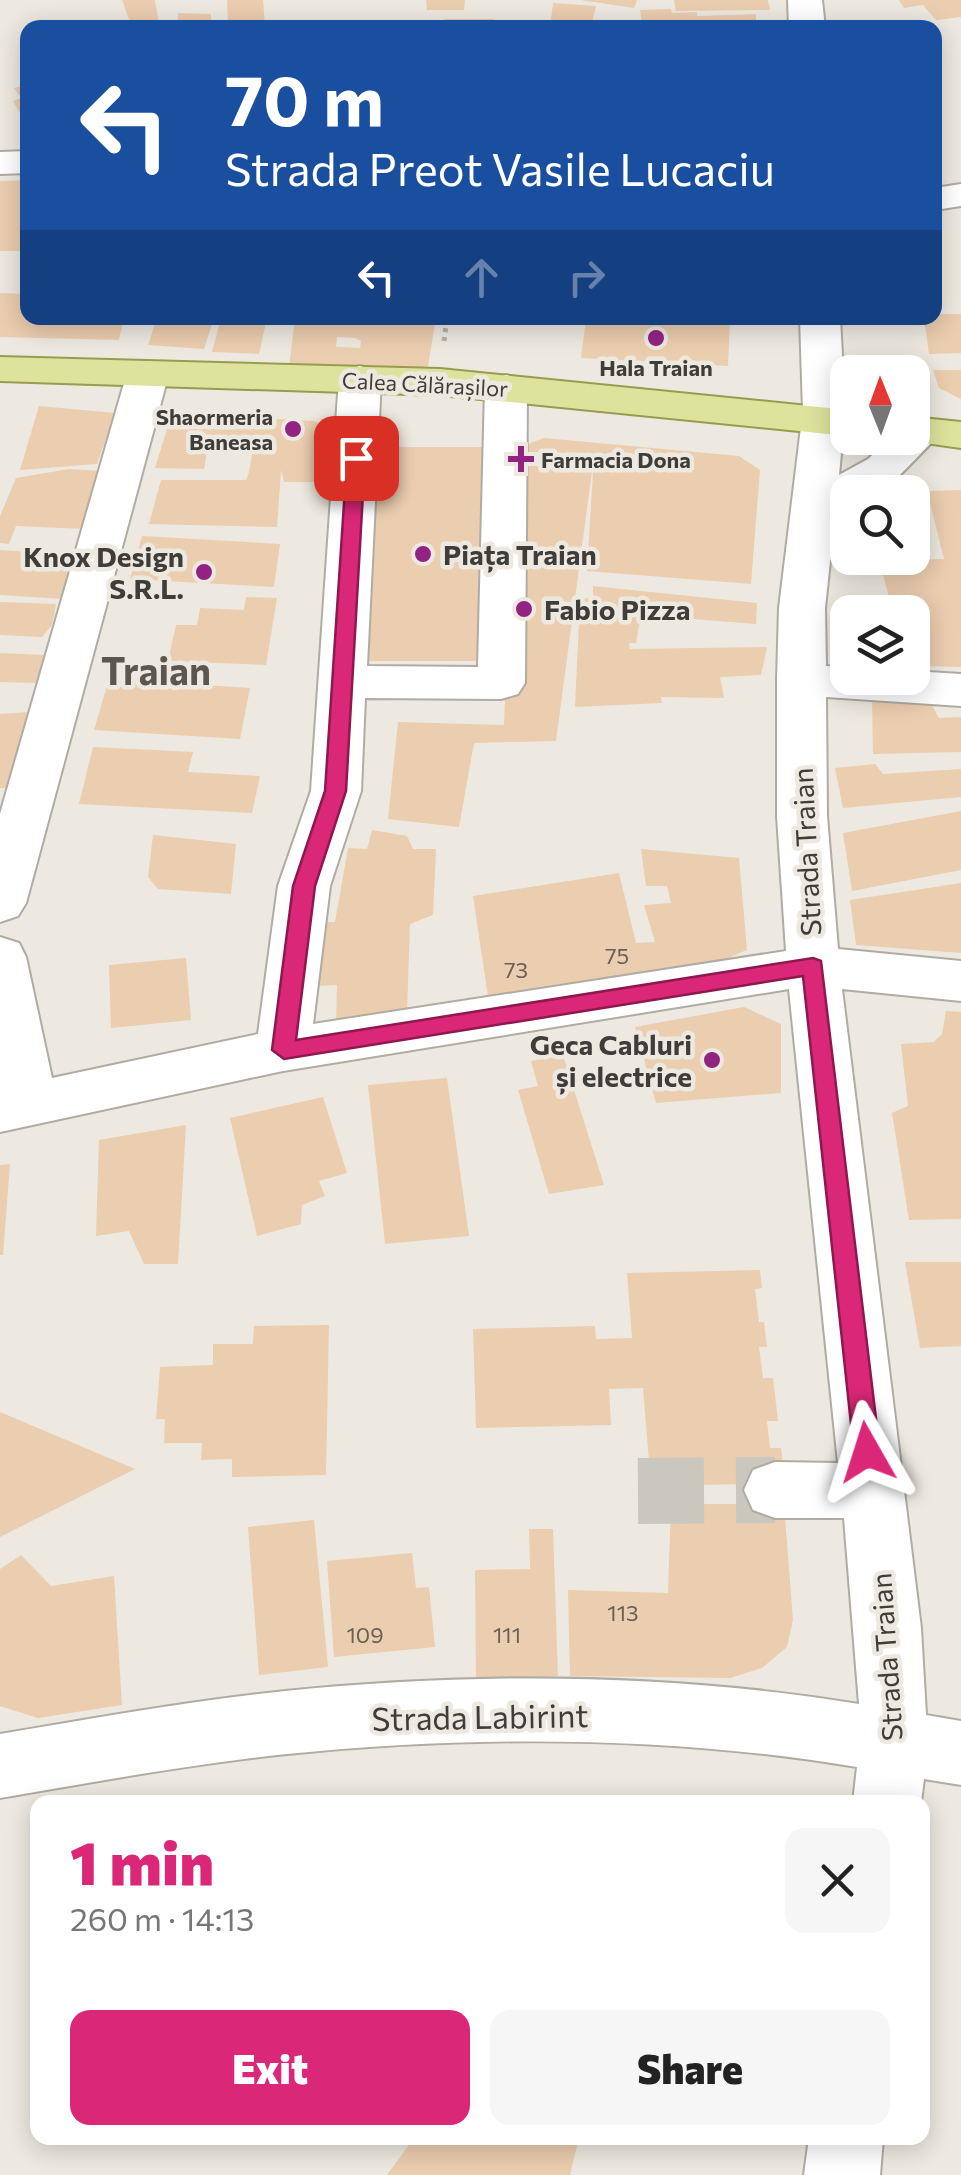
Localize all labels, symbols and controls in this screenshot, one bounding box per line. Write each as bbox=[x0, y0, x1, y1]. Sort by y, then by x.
text: 70 m bbox=[225, 55, 384, 140]
icon: left bbox=[60, 60, 190, 190]
text: Strada Preot Vasile Lucaciu bbox=[225, 140, 775, 195]
icon: left bbox=[349, 250, 404, 305]
icon: ahead bbox=[454, 250, 509, 305]
icon: right bbox=[559, 250, 614, 305]
marker: Hala Traian bbox=[645, 327, 667, 349]
place label: Hala Traian bbox=[599, 354, 713, 381]
north arrow bbox=[830, 355, 930, 455]
map controls bbox=[830, 355, 930, 695]
street label: Calea Călărașilor bbox=[341, 366, 509, 403]
place label: Shaormeria Baneasa bbox=[156, 403, 273, 455]
pin bbox=[314, 416, 399, 501]
marker: Shaormeria Baneasa bbox=[282, 418, 304, 440]
icon: arrive bbox=[329, 431, 384, 486]
place label: Farmacia Dona bbox=[541, 446, 691, 473]
marker: Farmacia Dona bbox=[510, 448, 532, 470]
button: search bbox=[830, 475, 930, 575]
place label: Piața Traian bbox=[443, 537, 597, 573]
place label: Knox Design S.R.L. bbox=[23, 539, 184, 605]
marker: Piața Traian bbox=[412, 543, 434, 565]
marker: Knox Design S.R.L. bbox=[193, 561, 215, 583]
place label: Fabio Pizza bbox=[544, 592, 690, 626]
button: layers bbox=[830, 595, 930, 695]
marker: Fabio Pizza bbox=[513, 598, 535, 620]
district label: Traian bbox=[101, 646, 211, 693]
street label: Strada Traian bbox=[785, 767, 827, 937]
house number: 75 bbox=[605, 942, 629, 969]
house number: 73 bbox=[504, 956, 528, 983]
place label: Geca Cabluri și electrice bbox=[530, 1027, 692, 1095]
marker: Geca Cabluri și electrice bbox=[701, 1049, 723, 1071]
position arrow bbox=[815, 1400, 919, 1504]
street label: Strada Traian bbox=[863, 1572, 909, 1742]
house number: 113 bbox=[607, 1599, 639, 1626]
house number: 109 bbox=[346, 1621, 384, 1648]
house number: 111 bbox=[493, 1621, 521, 1648]
street label: Strada Labirint bbox=[371, 1694, 589, 1738]
text: 1 min bbox=[70, 1824, 214, 1897]
button: close bbox=[785, 1828, 890, 1933]
text: 260 m · 14:13 bbox=[70, 1898, 254, 1938]
button: Exit bbox=[70, 2010, 470, 2125]
button: Share bbox=[490, 2010, 890, 2125]

